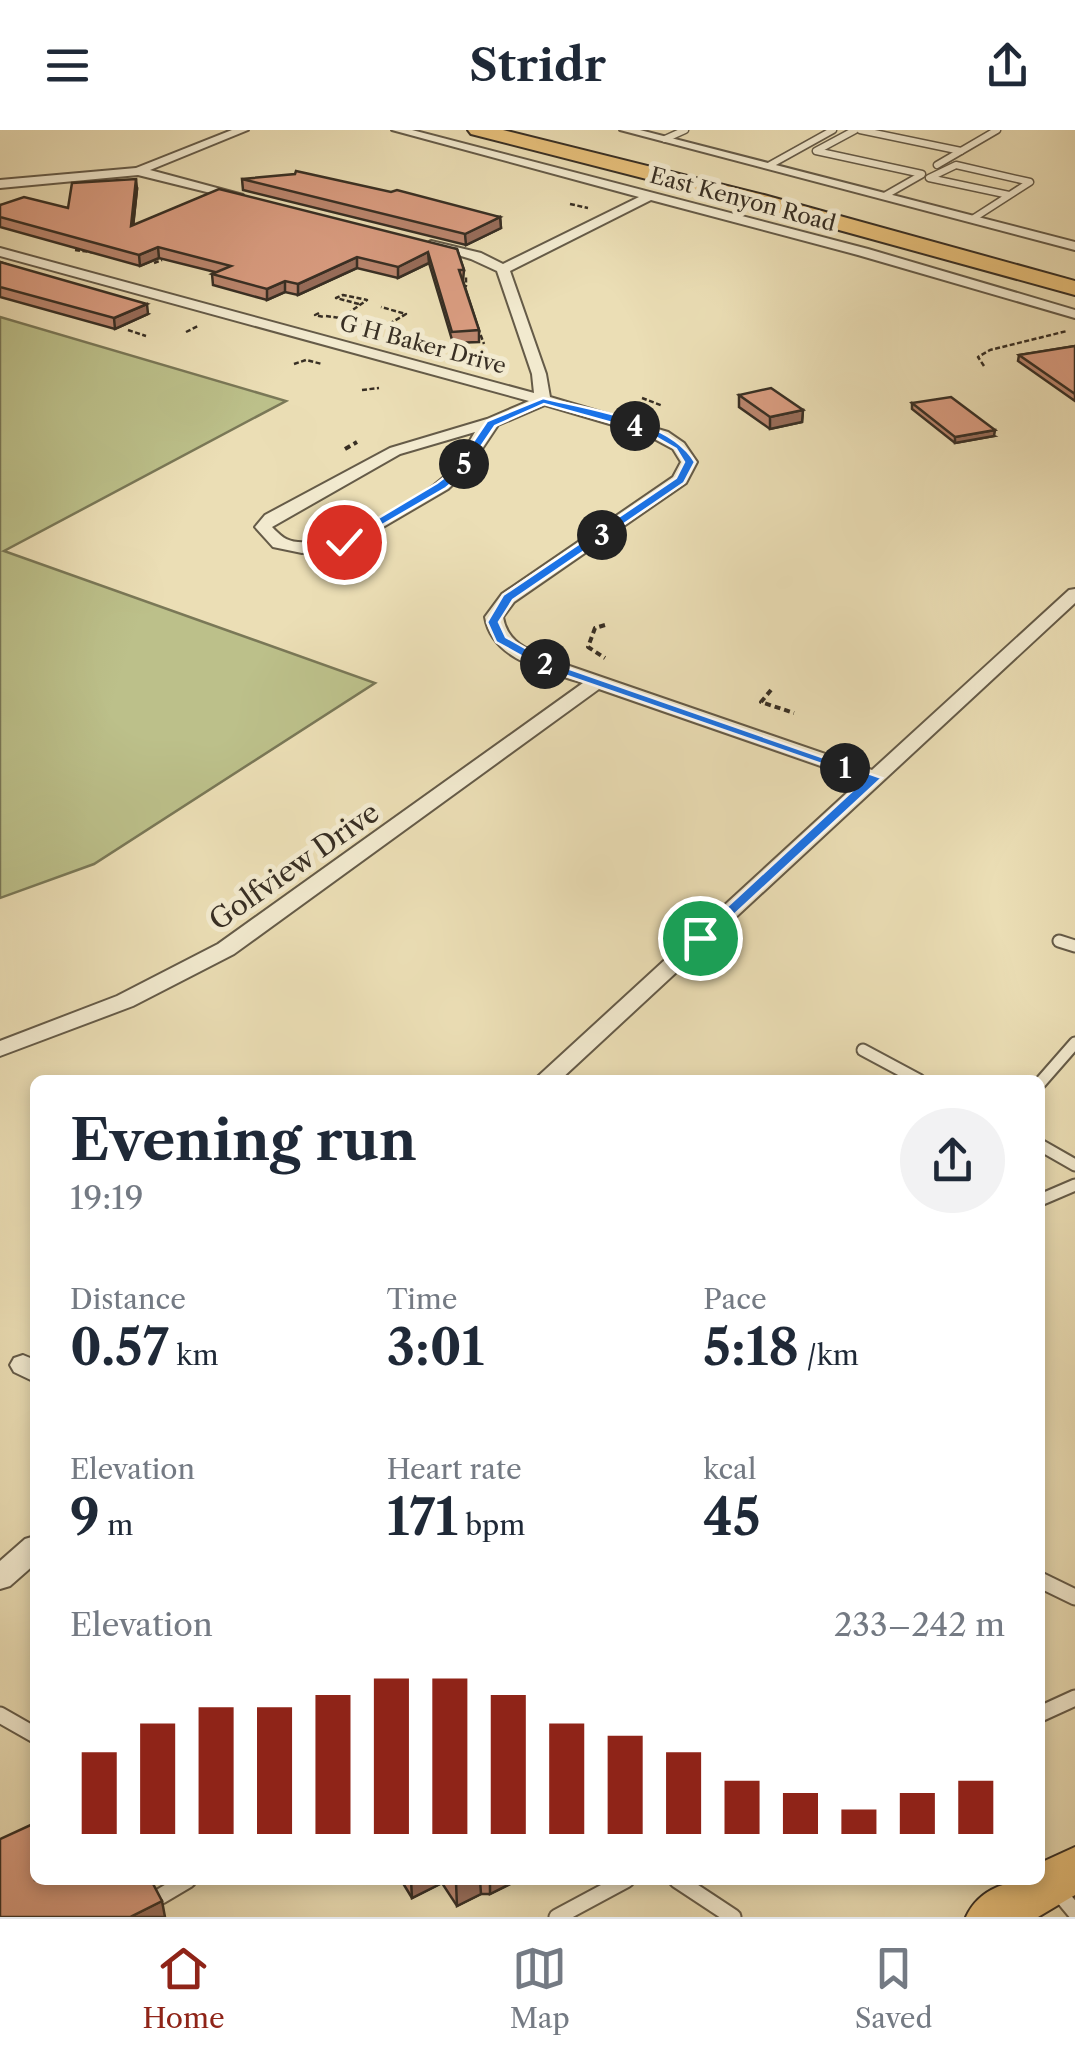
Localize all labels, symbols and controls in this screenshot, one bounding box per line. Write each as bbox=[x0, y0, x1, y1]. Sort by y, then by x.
text: Stridr bbox=[469, 37, 606, 93]
icon: menu bbox=[40, 38, 95, 93]
icon: share bbox=[980, 38, 1035, 93]
street label: East Kenyon Road bbox=[647, 162, 839, 237]
street label: G H Baker Drive bbox=[337, 309, 509, 380]
pin: 4 bbox=[610, 401, 660, 451]
text: 4 bbox=[627, 409, 643, 443]
pin: 5 bbox=[439, 439, 489, 489]
text: 5 bbox=[456, 447, 472, 481]
pin bbox=[302, 500, 387, 585]
pin: 3 bbox=[577, 510, 627, 560]
icon: check bbox=[317, 515, 372, 570]
text: 3 bbox=[594, 518, 610, 552]
pin: 2 bbox=[520, 639, 570, 689]
text: 2 bbox=[537, 647, 553, 681]
pin: 1 bbox=[820, 743, 870, 793]
text: 1 bbox=[839, 751, 851, 785]
street label: Golfview Drive bbox=[203, 795, 385, 937]
pin bbox=[658, 896, 743, 981]
icon: arrive bbox=[673, 911, 728, 966]
text: Evening run bbox=[70, 1107, 417, 1174]
button: share bbox=[900, 1108, 1005, 1213]
text: 19:19 bbox=[70, 1178, 143, 1217]
text: Distance bbox=[70, 1282, 186, 1316]
text: Time bbox=[387, 1282, 457, 1316]
text: Pace bbox=[703, 1282, 767, 1316]
text: 0.57 bbox=[70, 1316, 169, 1378]
text: 3:01 bbox=[387, 1316, 484, 1378]
text: 5:18 bbox=[703, 1316, 799, 1378]
text: km bbox=[169, 1338, 219, 1372]
text: /km bbox=[799, 1338, 859, 1372]
text: Elevation bbox=[70, 1452, 195, 1486]
text: Heart rate bbox=[387, 1452, 522, 1486]
text: kcal bbox=[703, 1452, 756, 1486]
text: 9 bbox=[70, 1486, 100, 1548]
text: 171 bbox=[387, 1486, 458, 1548]
text: 45 bbox=[703, 1486, 761, 1548]
text: m bbox=[100, 1508, 133, 1542]
text: bpm bbox=[458, 1508, 525, 1542]
text: Elevation bbox=[70, 1605, 213, 1644]
text: 233–242 m bbox=[834, 1605, 1005, 1644]
tab: Home bbox=[142, 1941, 225, 2035]
tab: Map bbox=[510, 1941, 570, 2035]
tab: Saved bbox=[855, 1941, 933, 2035]

